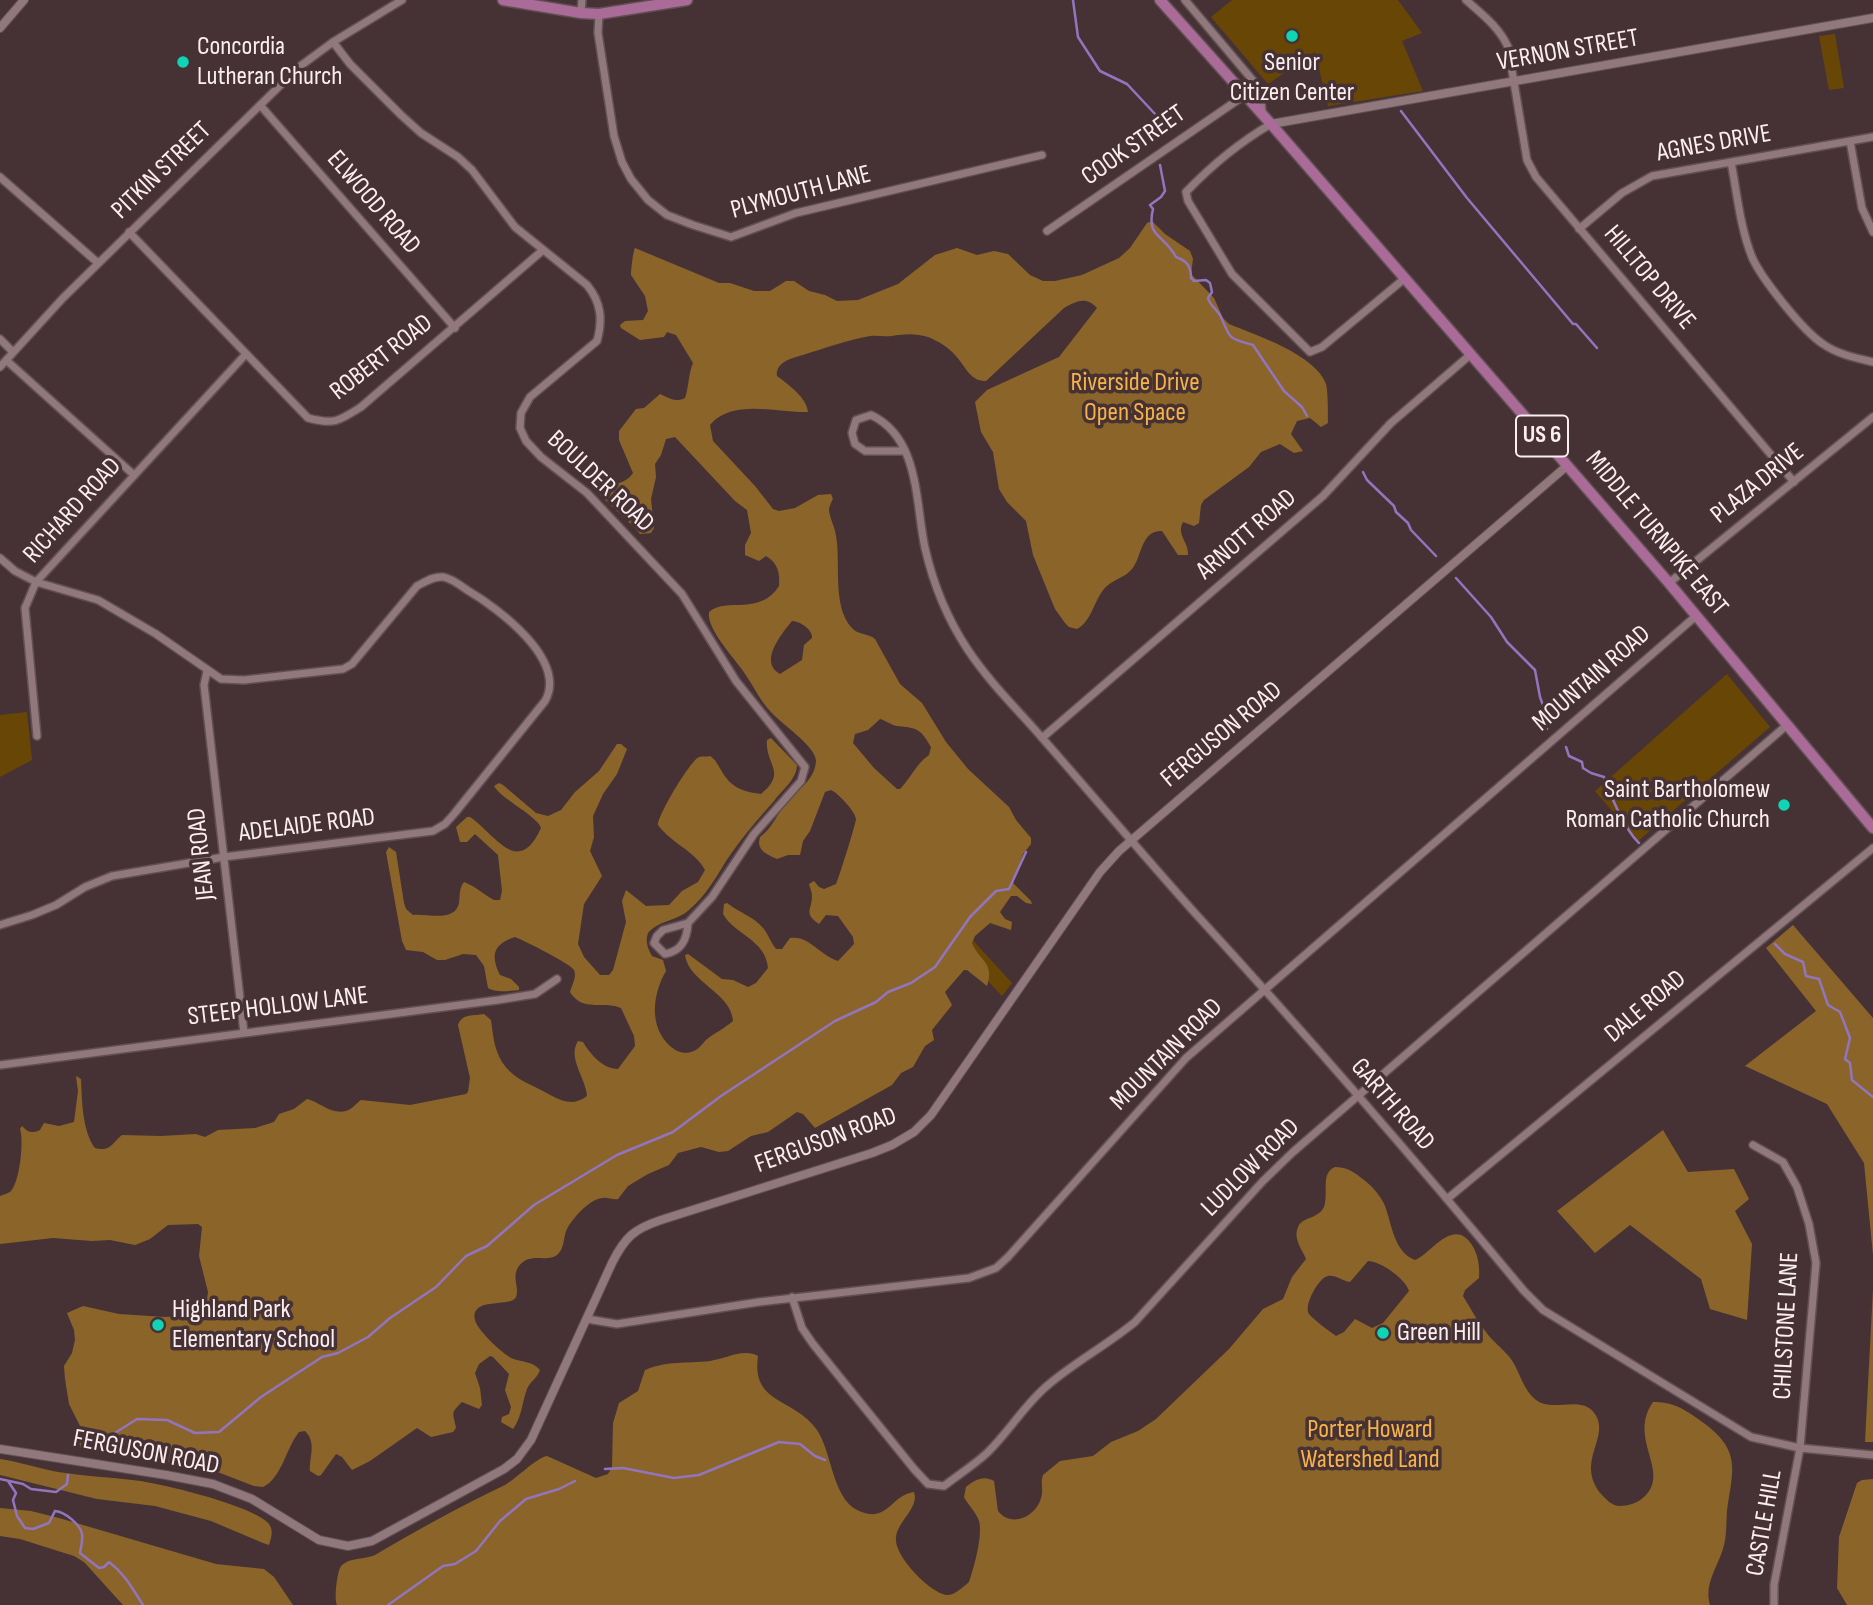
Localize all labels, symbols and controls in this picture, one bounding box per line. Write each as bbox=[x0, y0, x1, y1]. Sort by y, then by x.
street label: VERNON STREET bbox=[1495, 23, 1641, 79]
marker: Senior Citizen Center bbox=[1284, 28, 1300, 44]
place label: Concordia Lutheran Church bbox=[197, 31, 342, 92]
place label: Senior Citizen Center bbox=[1230, 47, 1354, 108]
marker: Concordia Lutheran Church bbox=[175, 54, 191, 70]
street label: COOK STREET bbox=[1076, 99, 1192, 193]
street label: PITKIN STREET bbox=[106, 116, 218, 226]
street label: AGNES DRIVE bbox=[1654, 119, 1774, 169]
street label: ELWOOD ROAD bbox=[320, 145, 426, 261]
street label: PLYMOUTH LANE bbox=[727, 159, 875, 227]
street label: HILLTOP DRIVE bbox=[1596, 220, 1702, 336]
street label: ROBERT ROAD bbox=[324, 308, 440, 408]
park label: Riverside Drive Open Space bbox=[1070, 367, 1200, 428]
road number: US 6 bbox=[1516, 416, 1568, 456]
street label: BOULDER ROAD bbox=[540, 425, 660, 539]
street label: PLAZA DRIVE bbox=[1705, 437, 1811, 531]
street label: MIDDLE TURNPIKE EAST bbox=[1578, 445, 1734, 623]
street label: RICHARD ROAD bbox=[17, 452, 129, 570]
street label: ARNOTT ROAD bbox=[1191, 483, 1303, 587]
street label: MOUNTAIN ROAD bbox=[1527, 619, 1657, 739]
street label: FERGUSON ROAD bbox=[1155, 675, 1289, 795]
place label: Saint Bartholomew Roman Catholic Church bbox=[1566, 774, 1770, 836]
marker: Saint Bartholomew Roman Catholic Church bbox=[1776, 797, 1792, 813]
street label: ADELAIDE ROAD bbox=[237, 802, 377, 850]
street label: JEAN ROAD bbox=[182, 806, 222, 902]
street label: DALE ROAD bbox=[1599, 964, 1693, 1050]
street label: STEEP HOLLOW LANE bbox=[186, 980, 370, 1034]
street label: MOUNTAIN ROAD bbox=[1104, 992, 1230, 1118]
street label: GARTH ROAD bbox=[1343, 1052, 1441, 1158]
street label: FERGUSON ROAD bbox=[751, 1101, 901, 1181]
street label: LUDLOW ROAD bbox=[1195, 1112, 1307, 1224]
street label: CHILSTONE LANE bbox=[1768, 1251, 1806, 1401]
place label: Highland Park Elementary School bbox=[172, 1294, 335, 1356]
marker: Highland Park Elementary School bbox=[150, 1317, 166, 1333]
place label: Green Hill bbox=[1397, 1317, 1481, 1349]
marker: Green Hill bbox=[1375, 1325, 1391, 1341]
park label: Porter Howard Watershed Land bbox=[1301, 1414, 1439, 1476]
street label: FERGUSON ROAD bbox=[70, 1424, 222, 1482]
street label: CASTLE HILL bbox=[1740, 1467, 1790, 1579]

